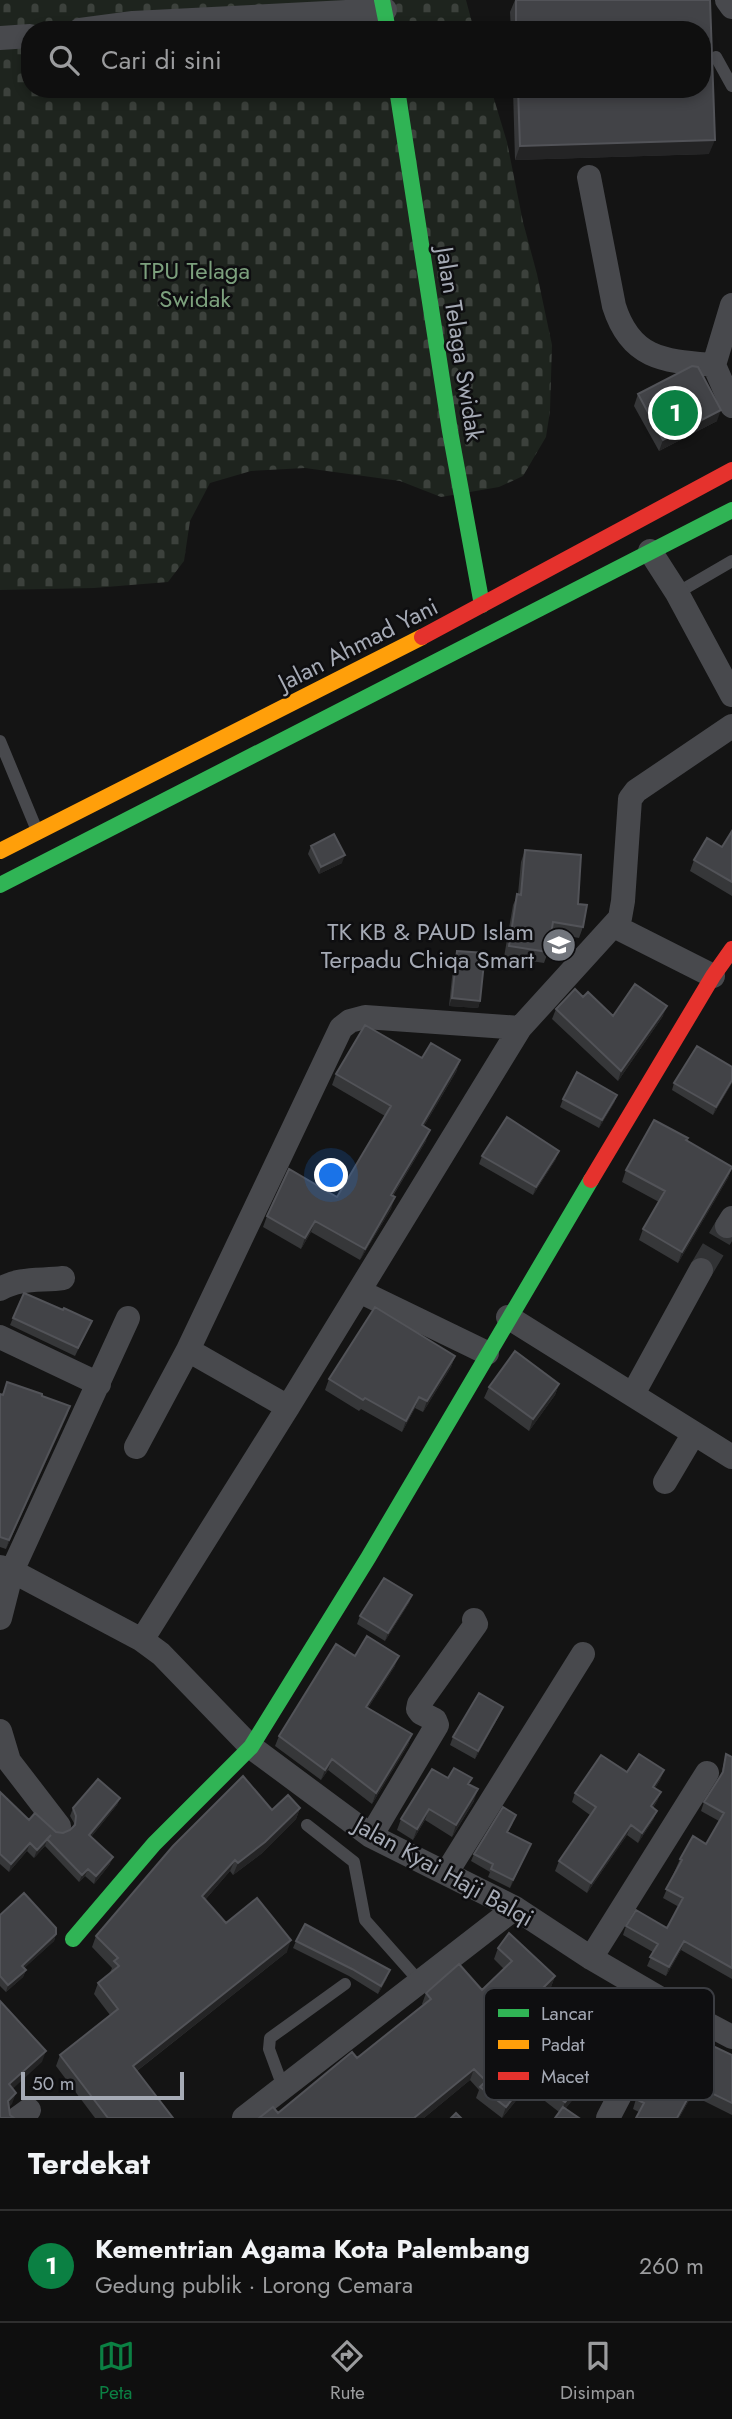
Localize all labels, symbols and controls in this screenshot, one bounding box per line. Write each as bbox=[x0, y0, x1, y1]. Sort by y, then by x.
search box bbox=[21, 21, 711, 98]
icon: search bbox=[45, 41, 83, 79]
text: Cari di sini bbox=[101, 41, 222, 79]
street label: Jalan Telaga Swidak bbox=[427, 241, 493, 444]
park label: TPU Telaga Swidak bbox=[140, 253, 250, 316]
pin: 1 bbox=[652, 387, 698, 439]
street label: Jalan Ahmad Yani bbox=[269, 589, 444, 701]
place label: TK KB & PAUD Islam Terpadu Chiqa Smart bbox=[321, 914, 534, 977]
school or university icon: TK KB & PAUD Islam Terpadu Chiqa Smart bbox=[540, 926, 578, 964]
your location bbox=[314, 1158, 348, 1192]
street label: Jalan Kyai Haji Balqi bbox=[345, 1806, 540, 1935]
legend bbox=[484, 1988, 714, 2100]
text: Lancar bbox=[541, 2000, 594, 2027]
text: Padat bbox=[541, 2031, 585, 2058]
text: Macet bbox=[541, 2063, 589, 2090]
scale bar bbox=[21, 2069, 184, 2101]
text: 50 m bbox=[32, 2070, 75, 2097]
text: Terdekat bbox=[28, 2142, 150, 2185]
text: Kementrian Agama Kota Palembang bbox=[95, 2230, 530, 2268]
text: 1 bbox=[45, 2249, 57, 2283]
text: 260 m bbox=[639, 2249, 704, 2283]
text: Gedung publik · Lorong Cemara bbox=[95, 2268, 413, 2302]
tab: Peta bbox=[97, 2337, 135, 2406]
tab: Rute bbox=[328, 2337, 366, 2406]
tab: Disimpan bbox=[560, 2337, 635, 2406]

